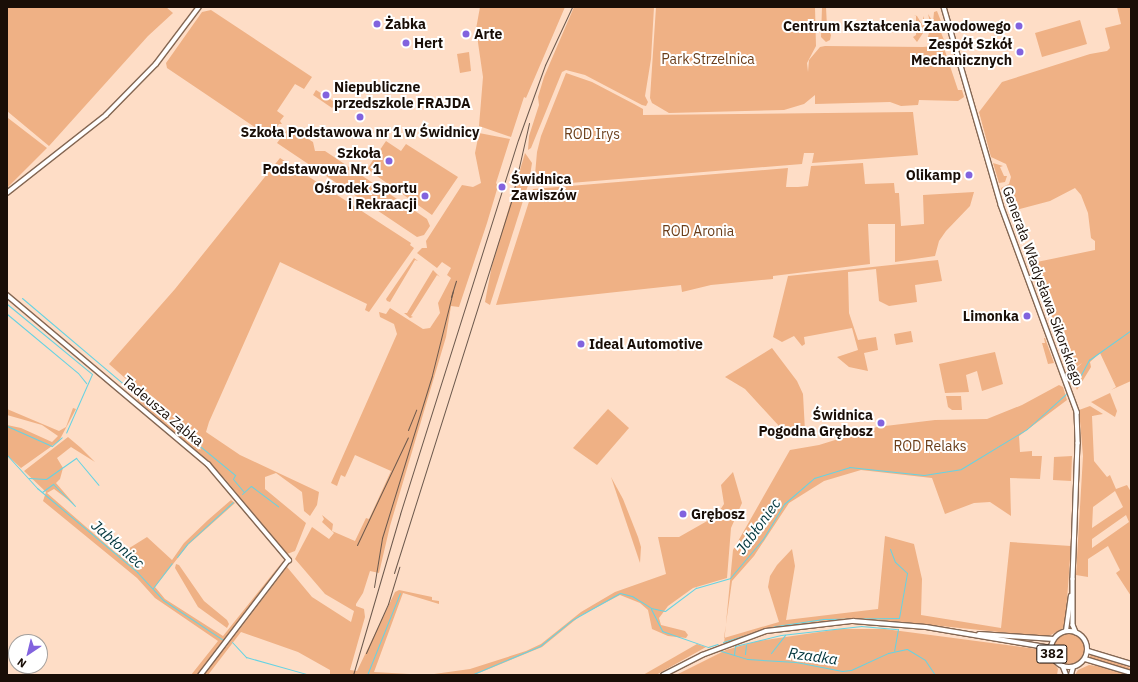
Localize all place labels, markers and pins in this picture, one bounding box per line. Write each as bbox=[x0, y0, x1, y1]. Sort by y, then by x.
place label: Żabka bbox=[385, 16, 426, 32]
place label: Centrum Kształcenia Zawodowego bbox=[783, 18, 1011, 34]
marker: Żabka bbox=[372, 19, 382, 29]
marker: Centrum Kształcenia Zawodowego bbox=[1014, 21, 1024, 31]
place label: Arte bbox=[474, 26, 502, 42]
marker: Arte bbox=[461, 29, 471, 39]
place label: Hert bbox=[414, 35, 443, 51]
place label: Zespół Szkół Mechanicznych bbox=[911, 36, 1012, 68]
marker: Hert bbox=[401, 38, 411, 48]
marker: Zespół Szkół Mechanicznych bbox=[1015, 47, 1025, 57]
place label: Niepubliczne przedszkole FRAJDA bbox=[334, 79, 470, 112]
marker: Niepubliczne przedszkole FRAJDA bbox=[321, 90, 331, 100]
marker: Szkoła Podstawowa nr 1 w Świdnicy bbox=[355, 112, 365, 122]
place label: Szkoła Podstawowa nr 1 w Świdnicy bbox=[240, 124, 480, 140]
place label: Szkoła Podstawowa Nr. 1 bbox=[263, 145, 381, 178]
marker: Szkoła Podstawowa Nr. 1 bbox=[384, 156, 394, 166]
place label: Olikamp bbox=[906, 167, 961, 183]
marker: Olikamp bbox=[964, 170, 974, 180]
place label: Świdnica Zawiszów bbox=[511, 171, 577, 204]
place label: Ośrodek Sportu i Rekraacji bbox=[314, 180, 417, 212]
marker: Świdnica Zawiszów bbox=[496, 181, 508, 193]
marker: Ośrodek Sportu i Rekraacji bbox=[420, 191, 430, 201]
place label: Limonka bbox=[963, 308, 1019, 324]
marker: Limonka bbox=[1022, 311, 1032, 321]
place label: Ideal Automotive bbox=[589, 336, 703, 352]
marker: Ideal Automotive bbox=[576, 339, 586, 349]
place label: Świdnica Pogodna Grębosz bbox=[758, 407, 873, 440]
marker: Świdnica Pogodna Grębosz bbox=[876, 418, 886, 428]
place label: Grębosz bbox=[691, 506, 745, 522]
marker: Grębosz bbox=[678, 509, 688, 519]

